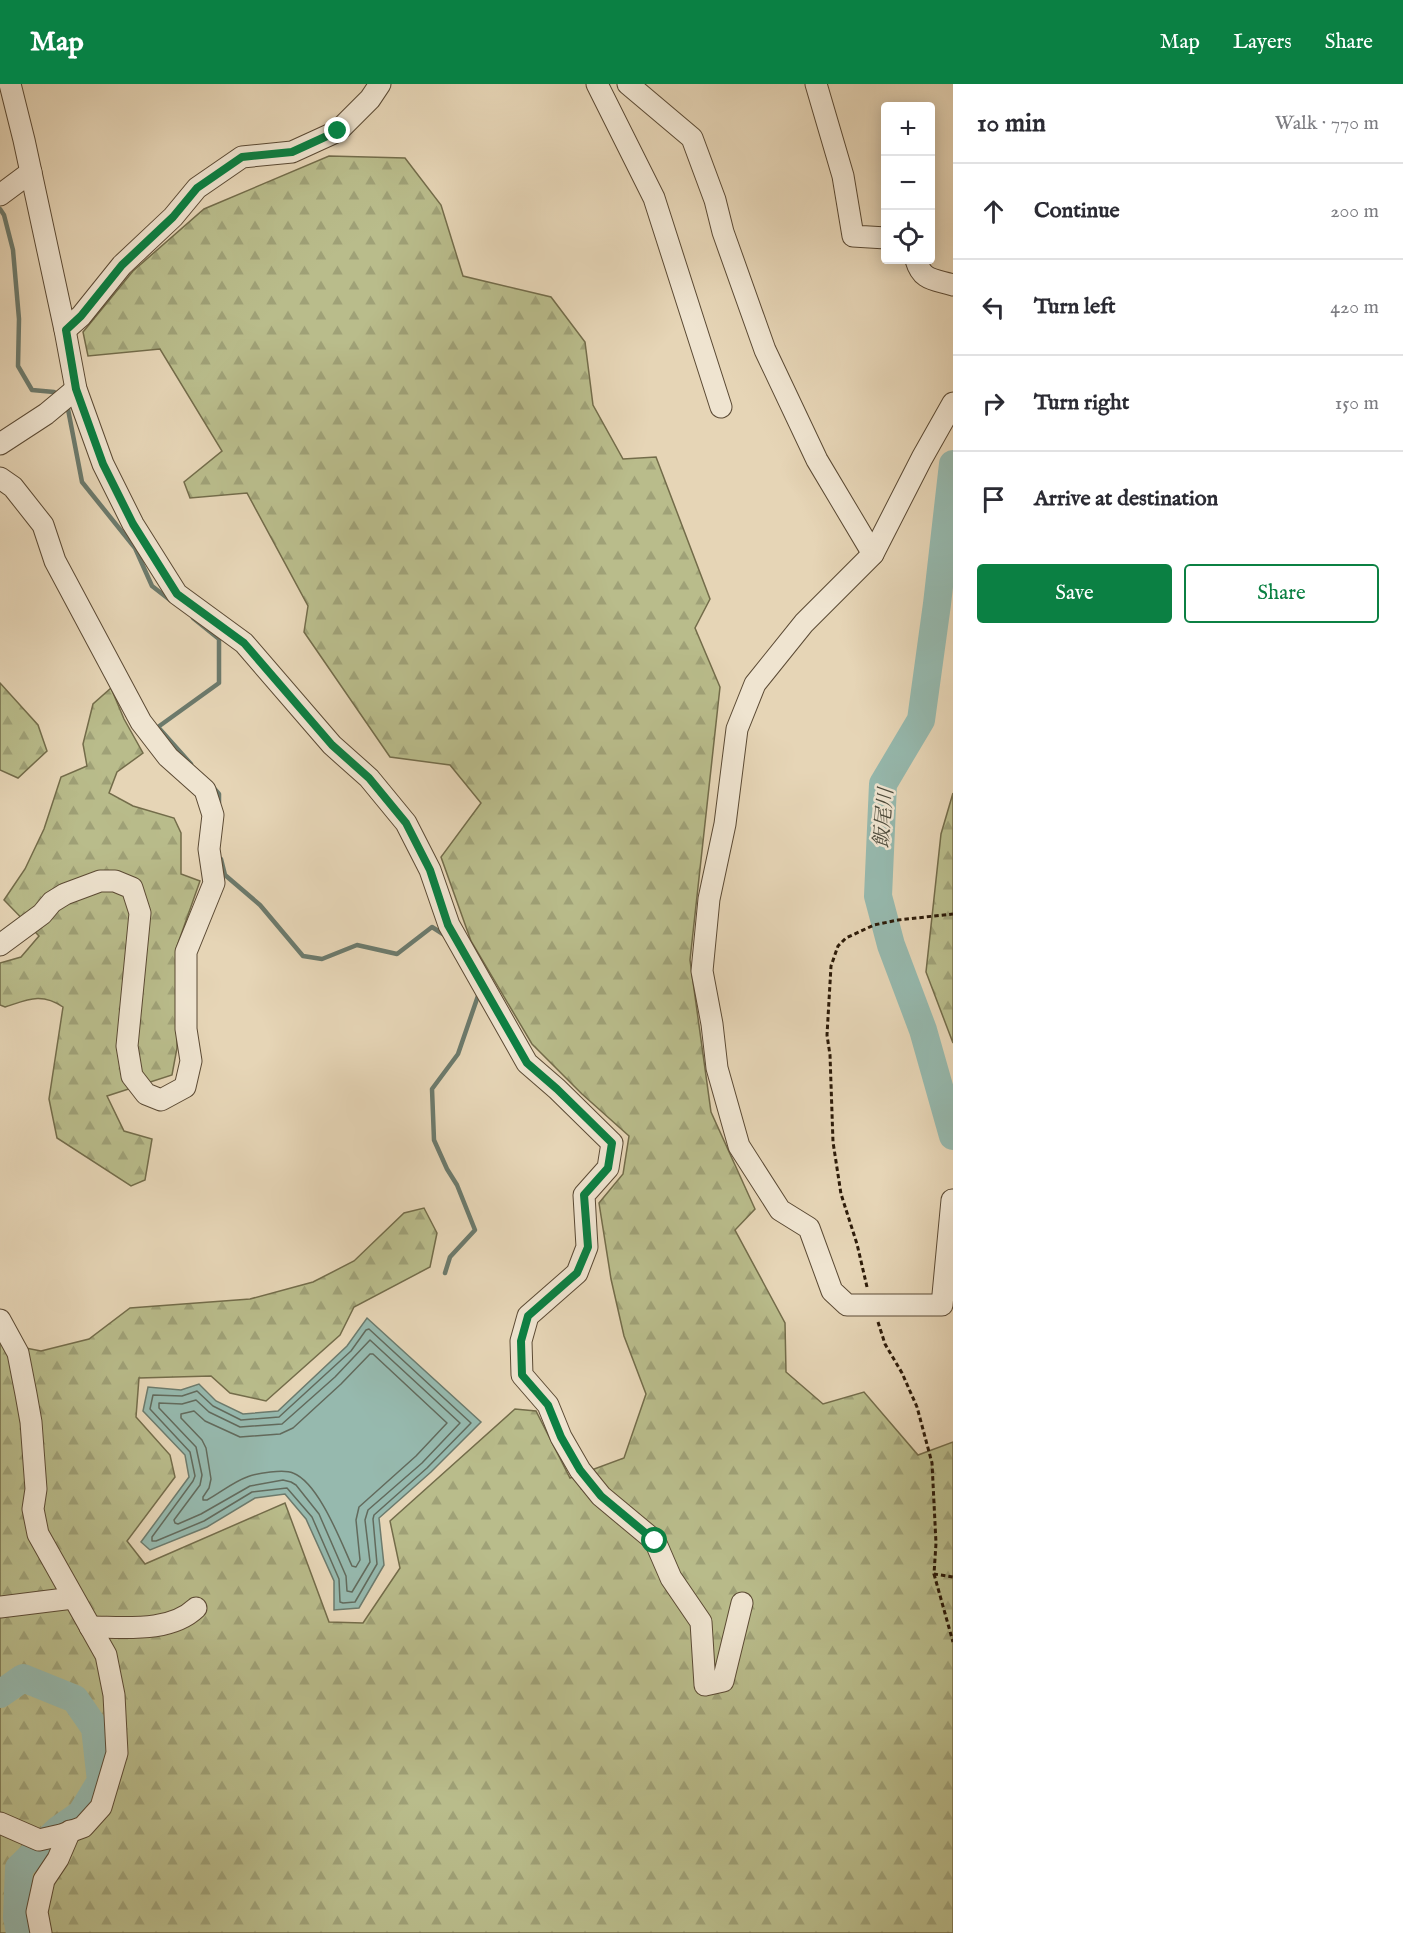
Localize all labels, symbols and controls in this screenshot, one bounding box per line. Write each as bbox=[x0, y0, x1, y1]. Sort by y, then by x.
text: Map bbox=[30, 25, 84, 60]
text: Map bbox=[1160, 29, 1200, 56]
text: Layers bbox=[1233, 29, 1292, 56]
text: Share bbox=[1325, 29, 1373, 56]
map controls bbox=[881, 102, 935, 264]
button: + bbox=[881, 102, 935, 156]
text: 10 min bbox=[977, 107, 1046, 140]
text: Walk · 770 m bbox=[1275, 111, 1379, 136]
route end bbox=[324, 117, 350, 143]
button: − bbox=[881, 156, 935, 210]
icon: ahead bbox=[977, 195, 1010, 228]
text: Continue bbox=[1034, 197, 1120, 225]
text: 200 m bbox=[1330, 199, 1379, 224]
button: locate bbox=[881, 210, 935, 264]
icon: left bbox=[977, 291, 1010, 324]
text: Turn left bbox=[1034, 293, 1116, 321]
text: 420 m bbox=[1330, 295, 1379, 320]
icon: right bbox=[977, 387, 1010, 420]
text: Turn right bbox=[1034, 389, 1129, 417]
text: 150 m bbox=[1335, 391, 1379, 416]
icon: arrive bbox=[977, 483, 1010, 516]
text: Arrive at destination bbox=[1034, 485, 1218, 513]
button: Save bbox=[977, 564, 1172, 623]
button: Share bbox=[1184, 564, 1379, 623]
water label: 飯尾川 bbox=[869, 785, 900, 849]
route start bbox=[641, 1527, 667, 1553]

